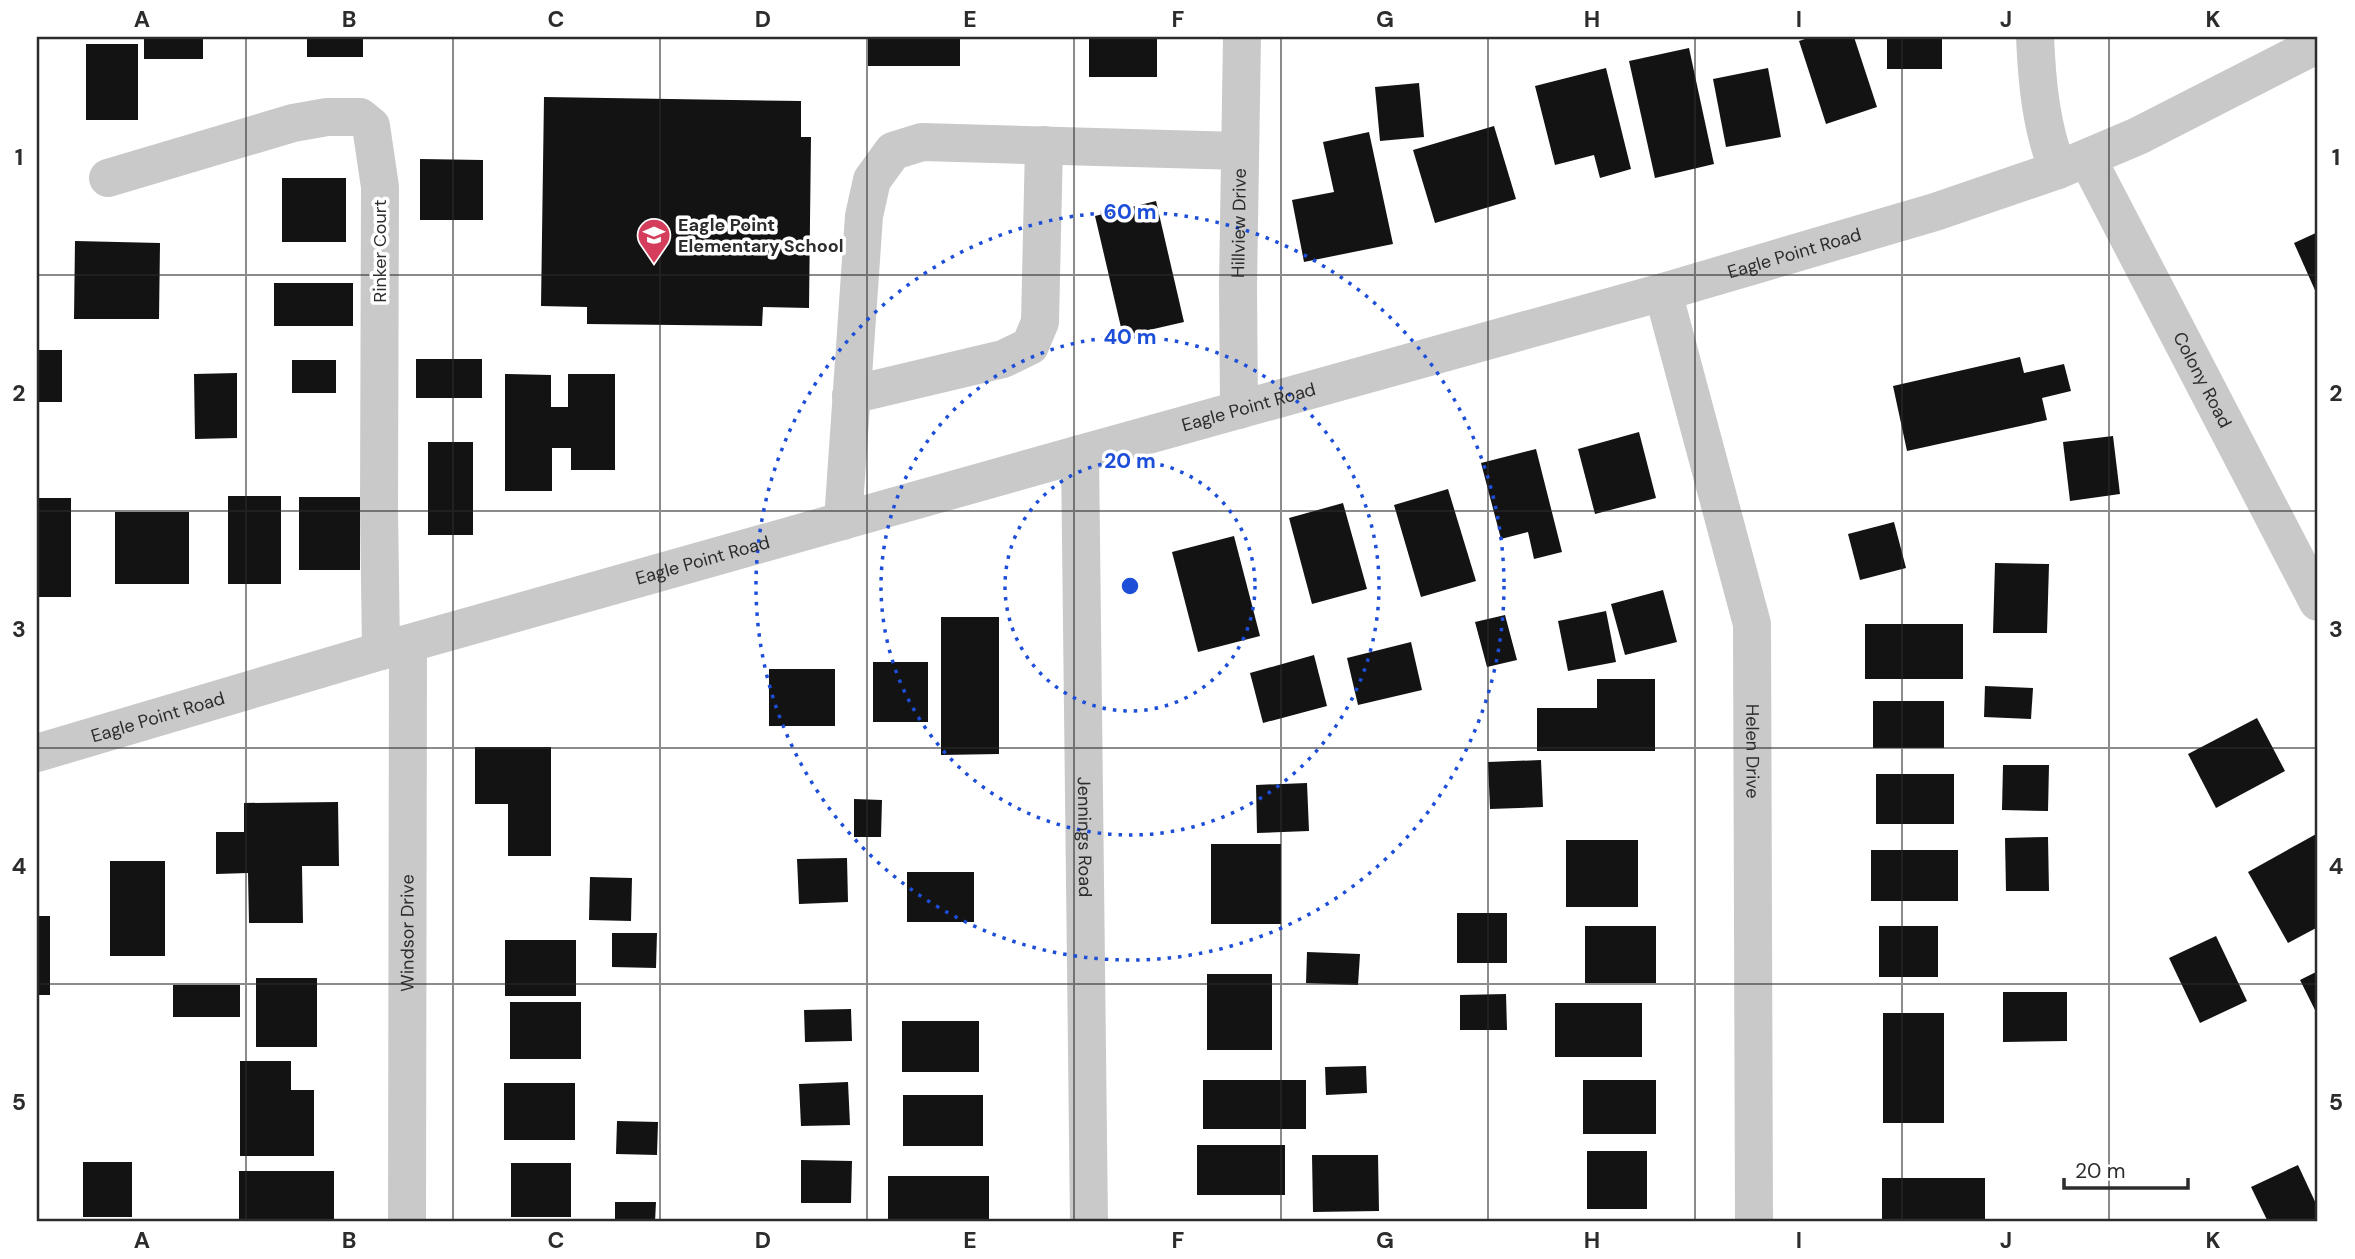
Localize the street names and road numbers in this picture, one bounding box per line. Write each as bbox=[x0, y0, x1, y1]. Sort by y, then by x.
street label: Hillview Drive bbox=[1226, 168, 1252, 278]
street label: Rinker Court bbox=[368, 199, 392, 303]
street label: Eagle Point Road bbox=[1725, 222, 1864, 284]
street label: Colony Road bbox=[2167, 328, 2237, 432]
street label: Eagle Point Road bbox=[1179, 377, 1318, 437]
street label: Eagle Point Road bbox=[633, 530, 772, 591]
street label: Eagle Point Road bbox=[88, 686, 227, 748]
street label: Helen Drive bbox=[1740, 704, 1765, 799]
street label: Jennings Road bbox=[1072, 777, 1097, 897]
street label: Windsor Drive bbox=[395, 874, 420, 992]

